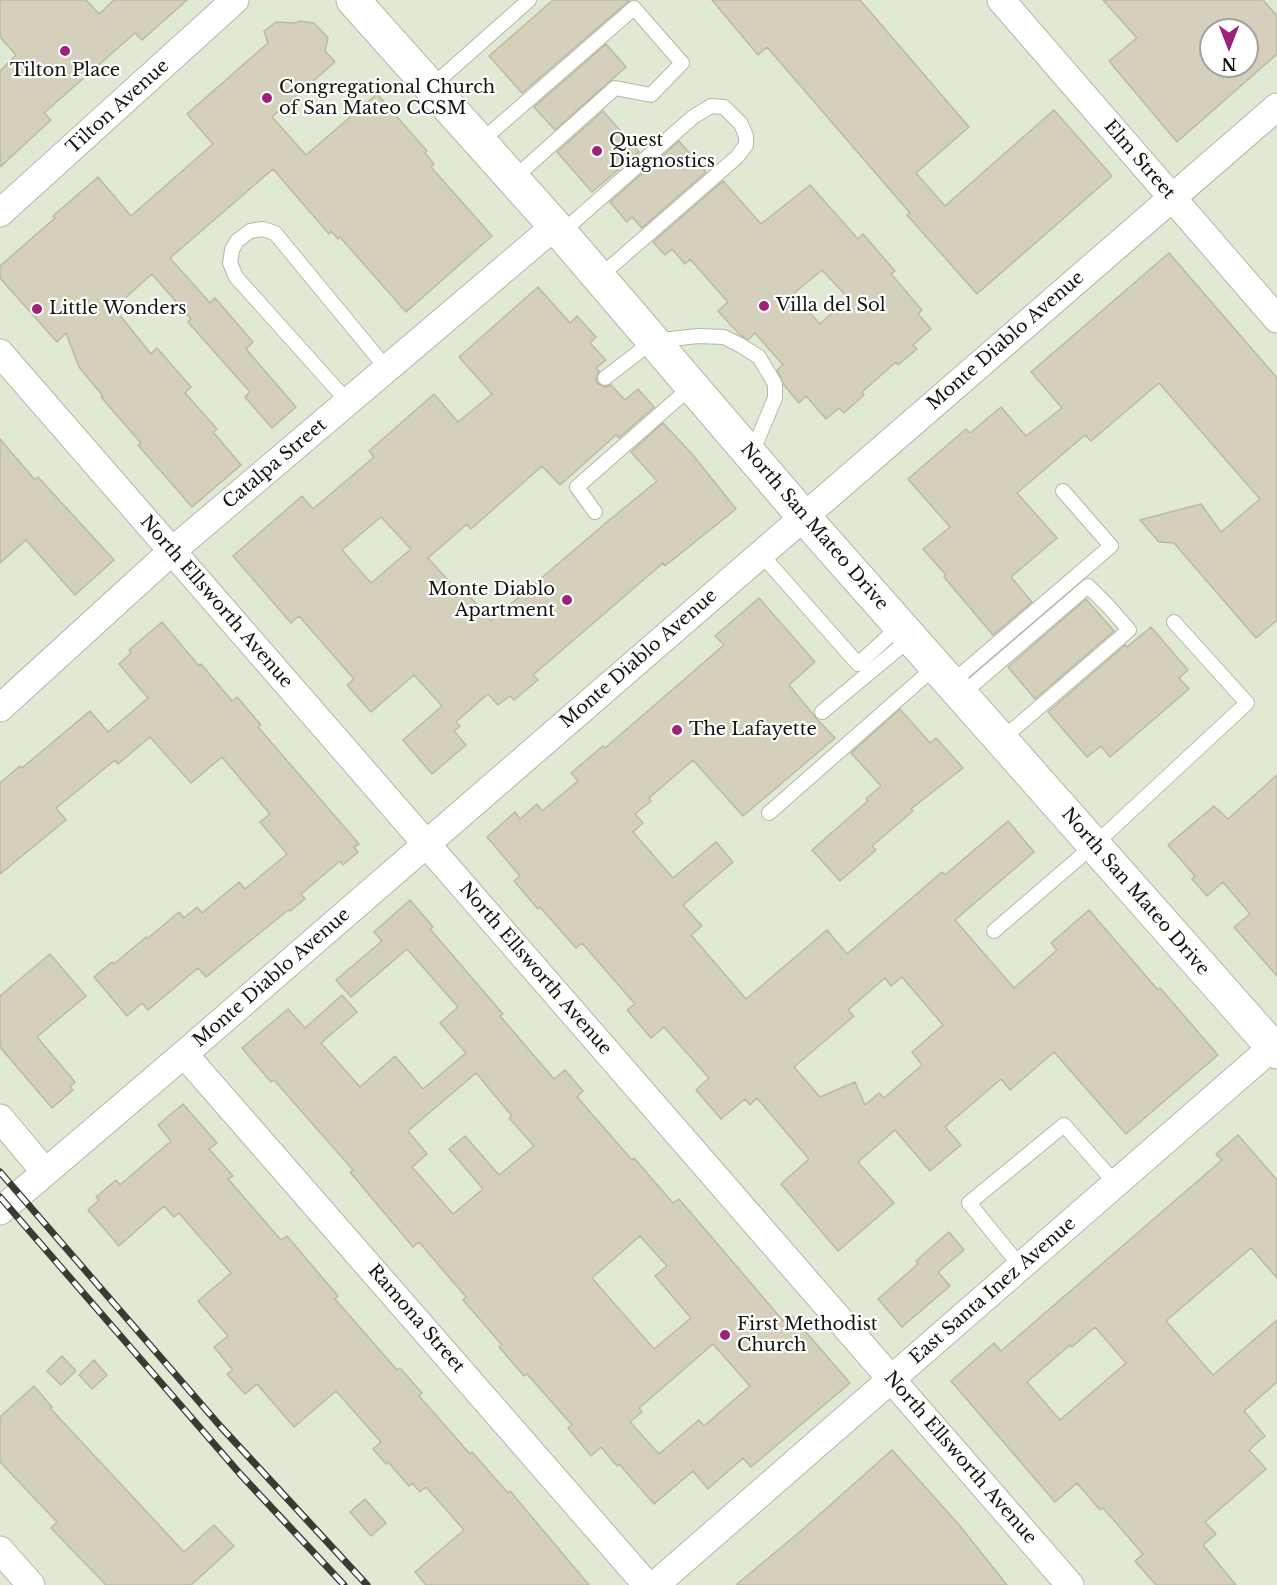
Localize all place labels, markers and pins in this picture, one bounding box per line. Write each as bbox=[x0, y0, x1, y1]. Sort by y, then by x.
marker: Tilton Place bbox=[58, 44, 72, 58]
place label: Tilton Place bbox=[10, 60, 120, 82]
place label: Congregational Church of San Mateo CCSM bbox=[279, 77, 495, 119]
marker: Congregational Church of San Mateo CCSM bbox=[260, 91, 274, 105]
place label: Quest Diagnostics bbox=[609, 130, 715, 172]
marker: Quest Diagnostics bbox=[590, 144, 604, 158]
place label: Villa del Sol bbox=[776, 295, 886, 317]
place label: Little Wonders bbox=[49, 298, 186, 320]
marker: Villa del Sol bbox=[757, 299, 771, 313]
marker: Little Wonders bbox=[30, 302, 44, 316]
place label: Monte Diablo Apartment bbox=[428, 579, 555, 622]
marker: Monte Diablo Apartment bbox=[560, 593, 574, 607]
place label: The Lafayette bbox=[689, 719, 817, 741]
marker: The Lafayette bbox=[670, 723, 684, 737]
place label: First Methodist Church bbox=[737, 1314, 878, 1356]
marker: First Methodist Church bbox=[718, 1328, 732, 1342]

